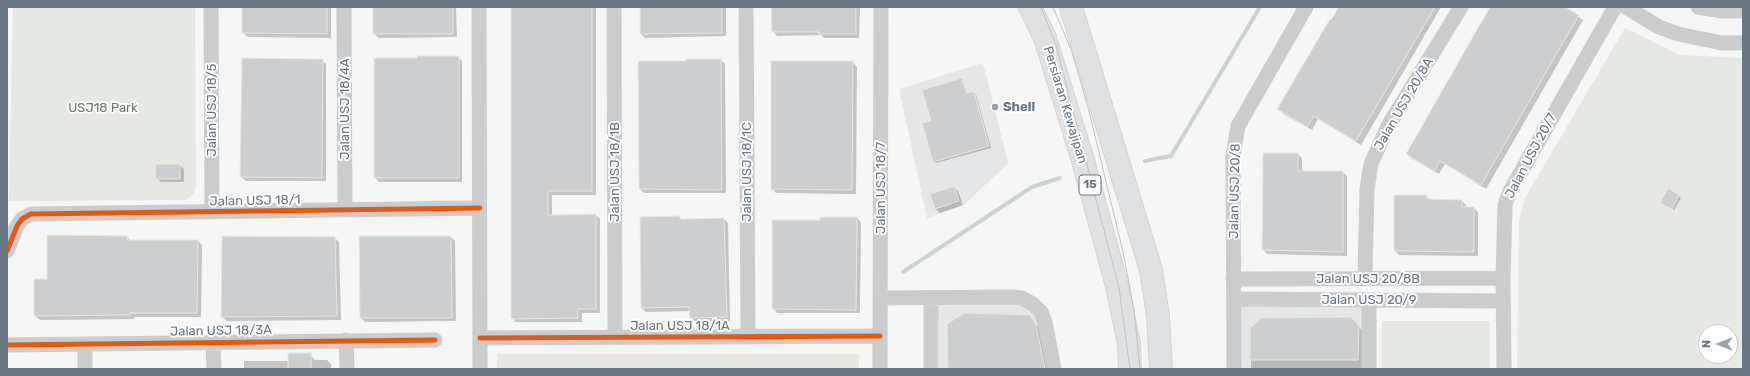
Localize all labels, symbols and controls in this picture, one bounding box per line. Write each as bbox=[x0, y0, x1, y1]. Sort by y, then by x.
street label: Persiaran Kewajipan bbox=[1040, 44, 1090, 166]
street label: Jalan USJ 20/8A bbox=[1371, 55, 1437, 153]
street label: Jalan USJ 18/4A bbox=[337, 58, 353, 160]
street label: Jalan USJ 18/5 bbox=[204, 63, 220, 157]
place label: Shell bbox=[1003, 99, 1035, 115]
park label: USJ18 Park bbox=[68, 100, 138, 116]
marker: Shell bbox=[990, 102, 1000, 112]
street label: Jalan USJ 20/7 bbox=[1502, 111, 1560, 201]
street label: Jalan USJ 18/1B bbox=[607, 122, 623, 222]
street label: Jalan USJ 18/1C bbox=[739, 122, 755, 222]
street label: Jalan USJ 18/7 bbox=[873, 142, 889, 234]
street label: Jalan USJ 20/8 bbox=[1226, 143, 1244, 239]
road number: 15 bbox=[1079, 175, 1101, 195]
street label: Jalan USJ 18/1 bbox=[209, 192, 301, 210]
street label: Jalan USJ 20/8B bbox=[1316, 271, 1420, 287]
street label: Jalan USJ 20/9 bbox=[1322, 292, 1416, 308]
street label: Jalan USJ 18/1A bbox=[630, 318, 730, 334]
street label: Jalan USJ 18/3A bbox=[170, 322, 272, 340]
north arrow bbox=[1698, 324, 1738, 364]
text: N bbox=[1700, 340, 1713, 348]

